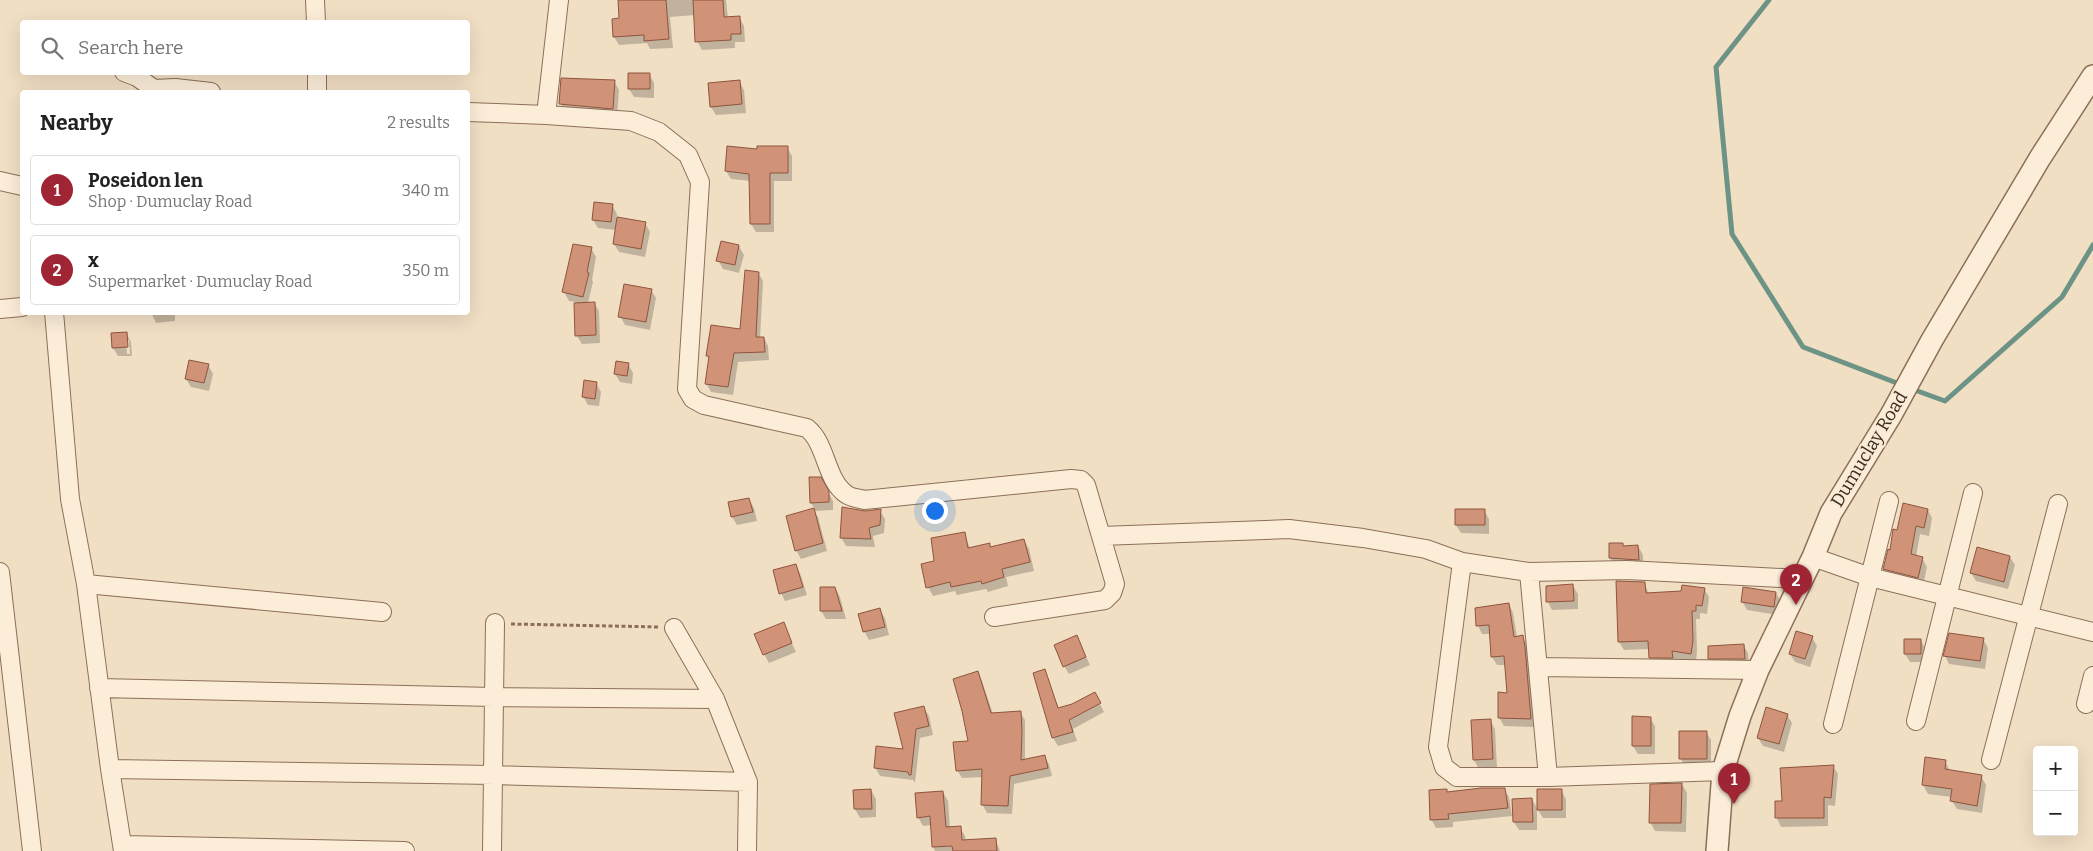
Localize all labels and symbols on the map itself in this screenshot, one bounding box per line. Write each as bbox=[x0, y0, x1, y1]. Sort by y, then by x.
street label: Dumuclay Road bbox=[1826, 387, 1912, 511]
your location bbox=[922, 498, 948, 524]
pin: 2 bbox=[1780, 564, 1812, 605]
pin: 1 bbox=[1718, 763, 1750, 804]

